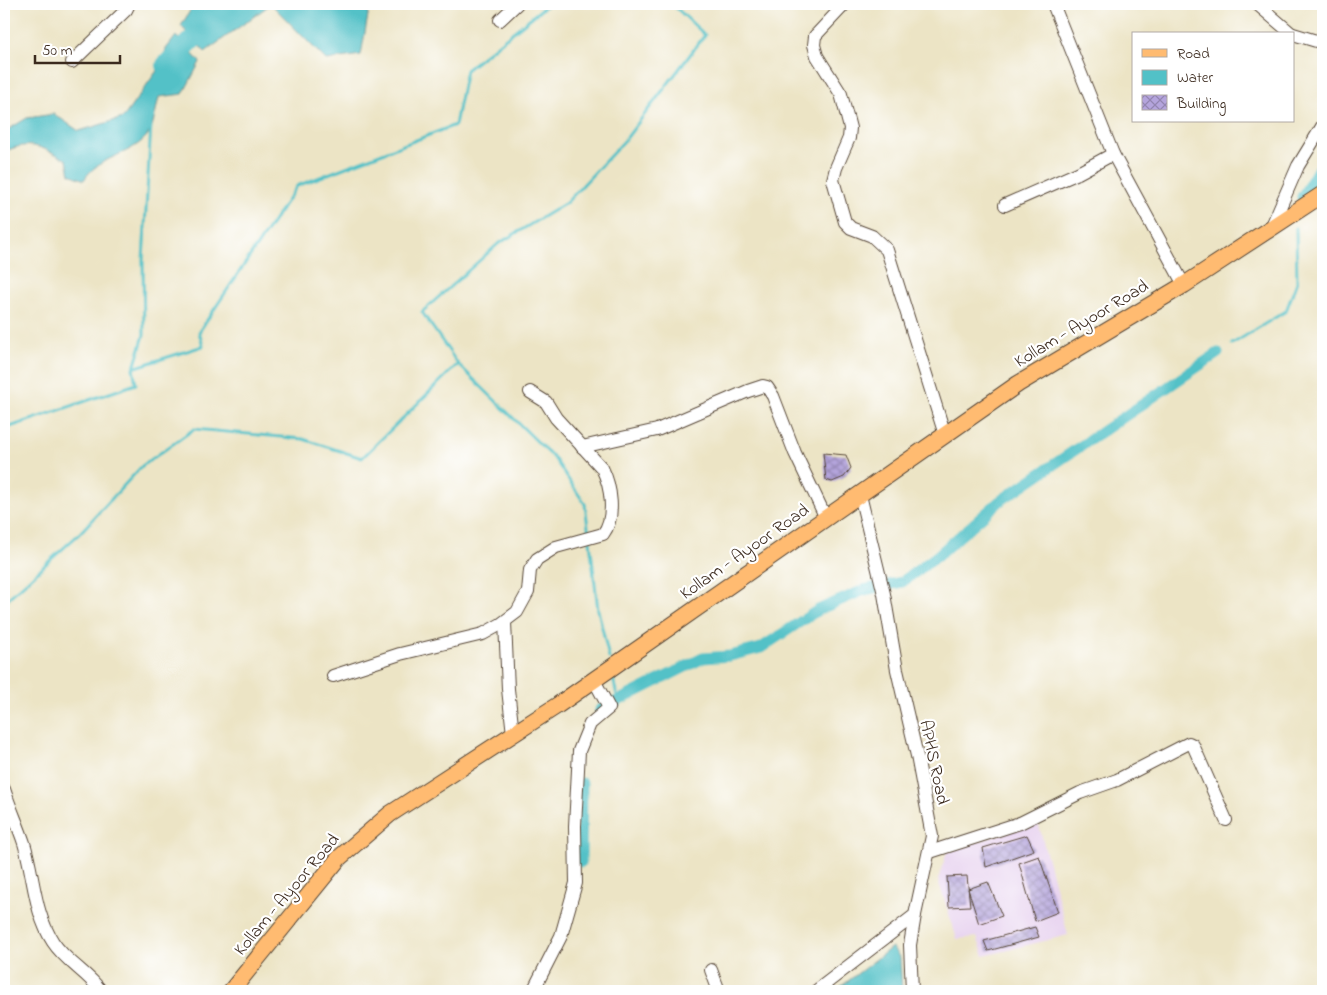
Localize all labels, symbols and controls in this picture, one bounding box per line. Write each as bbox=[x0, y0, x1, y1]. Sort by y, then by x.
scale bar bbox=[35, 32, 120, 64]
legend bbox=[1132, 32, 1294, 122]
text: 50 m bbox=[42, 40, 73, 62]
text: Road bbox=[1177, 43, 1210, 65]
text: Water bbox=[1177, 67, 1213, 89]
text: Building bbox=[1176, 93, 1226, 116]
street label: Kollam - Ayoor Road bbox=[1010, 274, 1154, 375]
street label: Kollam - Ayoor Road bbox=[675, 498, 815, 607]
street label: APHS Road bbox=[911, 718, 955, 807]
street label: Kollam - Ayoor Road bbox=[229, 828, 347, 962]

